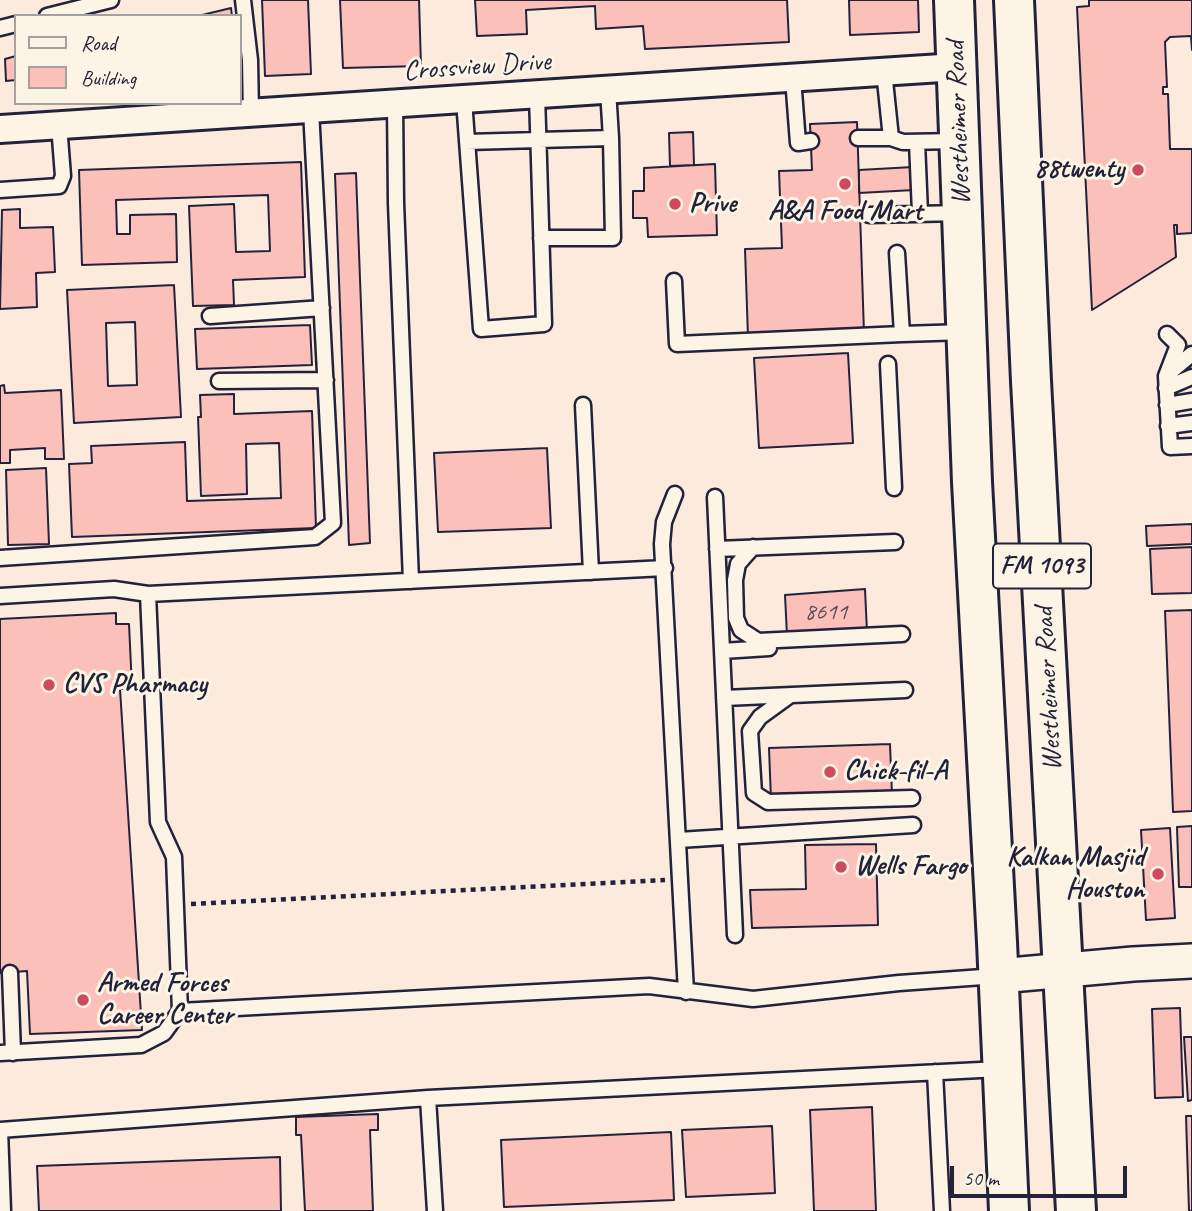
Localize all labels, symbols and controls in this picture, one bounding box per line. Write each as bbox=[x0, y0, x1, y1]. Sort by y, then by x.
legend bbox=[14, 14, 242, 105]
text: Road bbox=[81, 30, 116, 56]
street label: Westheimer Road bbox=[939, 41, 979, 205]
street label: Crossview Drive bbox=[402, 45, 552, 89]
text: Building bbox=[81, 65, 136, 91]
place label: 88twenty bbox=[1034, 153, 1124, 187]
marker: 88twenty bbox=[1130, 162, 1146, 178]
marker: A&A Food Mart bbox=[837, 176, 853, 192]
place label: Prive bbox=[689, 187, 736, 221]
place label: A&A Food Mart bbox=[768, 195, 922, 229]
marker: Prive bbox=[667, 196, 683, 212]
road number: FM 1093 bbox=[993, 544, 1091, 588]
house number: 8611 bbox=[804, 599, 848, 627]
street label: Westheimer Road bbox=[1028, 606, 1070, 772]
place label: CVS Pharmacy bbox=[63, 668, 207, 702]
marker: CVS Pharmacy bbox=[41, 677, 57, 693]
place label: Chick-fil-A bbox=[844, 755, 947, 789]
marker: Chick-fil-A bbox=[822, 764, 838, 780]
place label: Kalkan Masjid Houston bbox=[1006, 841, 1144, 907]
place label: Wells Fargo bbox=[855, 850, 967, 884]
marker: Wells Fargo bbox=[833, 859, 849, 875]
marker: Kalkan Masjid Houston bbox=[1150, 866, 1166, 882]
place label: Armed Forces Career Center bbox=[97, 967, 233, 1033]
marker: Armed Forces Career Center bbox=[75, 992, 91, 1008]
scale bar bbox=[954, 1152, 1131, 1196]
text: 50 m bbox=[963, 1165, 999, 1191]

